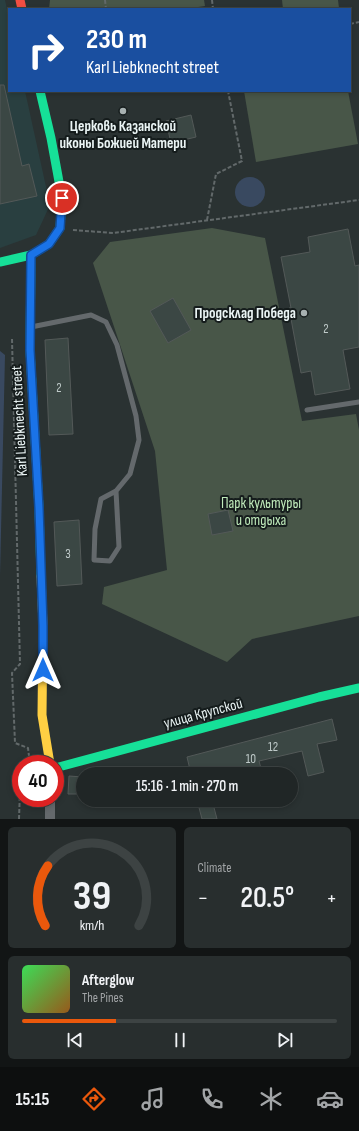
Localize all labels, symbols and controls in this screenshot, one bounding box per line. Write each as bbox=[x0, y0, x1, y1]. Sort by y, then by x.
text: 230 m bbox=[86, 23, 147, 56]
icon: right bbox=[20, 24, 72, 76]
text: Karl Liebknecht street bbox=[86, 57, 219, 78]
marker: Церковь Казанской иконы Божией Матери bbox=[118, 106, 128, 116]
place label: Церковь Казанской иконы Божией Матери bbox=[60, 117, 186, 153]
pin bbox=[45, 181, 79, 215]
icon: arrive bbox=[51, 187, 73, 209]
place label: Продсклад Победа bbox=[195, 304, 296, 323]
marker: Продсклад Победа bbox=[299, 308, 309, 318]
house number: 2 bbox=[323, 321, 329, 337]
street label: Karl Liebknecht street bbox=[7, 365, 32, 477]
house number: 2 bbox=[56, 380, 62, 396]
park label: Парк культуры и отдыха bbox=[221, 494, 301, 530]
house number: 3 bbox=[65, 546, 71, 562]
position arrow bbox=[22, 649, 64, 691]
street label: улица Крупской bbox=[162, 694, 245, 733]
house number: 12 bbox=[268, 739, 278, 755]
house number: 10 bbox=[246, 751, 256, 767]
speed limit sign: 40 bbox=[12, 755, 64, 807]
text: 15:16 · 1 min · 270 m bbox=[136, 777, 238, 796]
text: Climate bbox=[198, 860, 231, 876]
text: 39 bbox=[73, 871, 111, 920]
text: 20.5° bbox=[240, 880, 294, 916]
text: − bbox=[198, 885, 208, 912]
text: + bbox=[326, 885, 337, 912]
text: km/h bbox=[79, 916, 104, 933]
text: Afterglow bbox=[82, 971, 134, 990]
text: The Pines bbox=[82, 990, 123, 1006]
icon: previous bbox=[64, 1029, 86, 1051]
icon: pause bbox=[169, 1029, 191, 1051]
icon: next bbox=[274, 1029, 296, 1051]
icon: directions bbox=[80, 1085, 108, 1113]
icon: music bbox=[139, 1085, 167, 1113]
icon: phone bbox=[198, 1085, 226, 1113]
icon: climate bbox=[257, 1085, 285, 1113]
icon: car bbox=[316, 1085, 344, 1113]
text: 15:15 bbox=[15, 1089, 49, 1110]

